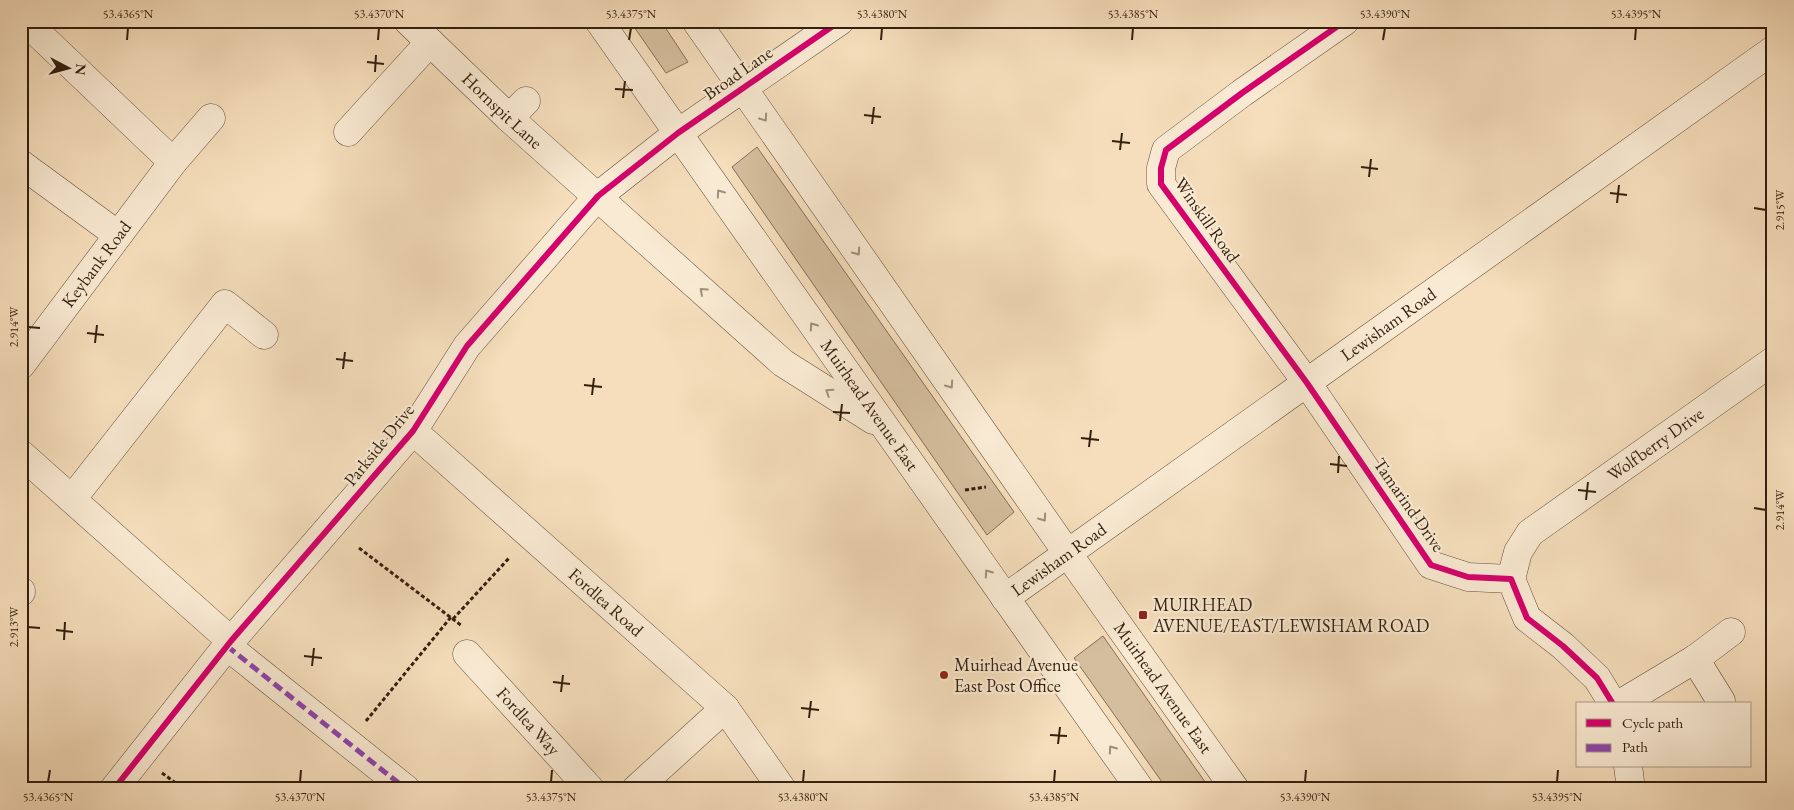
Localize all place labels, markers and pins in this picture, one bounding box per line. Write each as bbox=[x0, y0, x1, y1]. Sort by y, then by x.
place label: MUIRHEAD AVENUE/EAST/LEWISHAM ROAD bbox=[1152, 593, 1429, 637]
marker: MUIRHEAD AVENUE/EAST/LEWISHAM ROAD bbox=[1137, 609, 1149, 621]
place label: Muirhead Avenue East Post Office bbox=[954, 653, 1078, 697]
marker: Muirhead Avenue East Post Office bbox=[938, 669, 950, 681]

